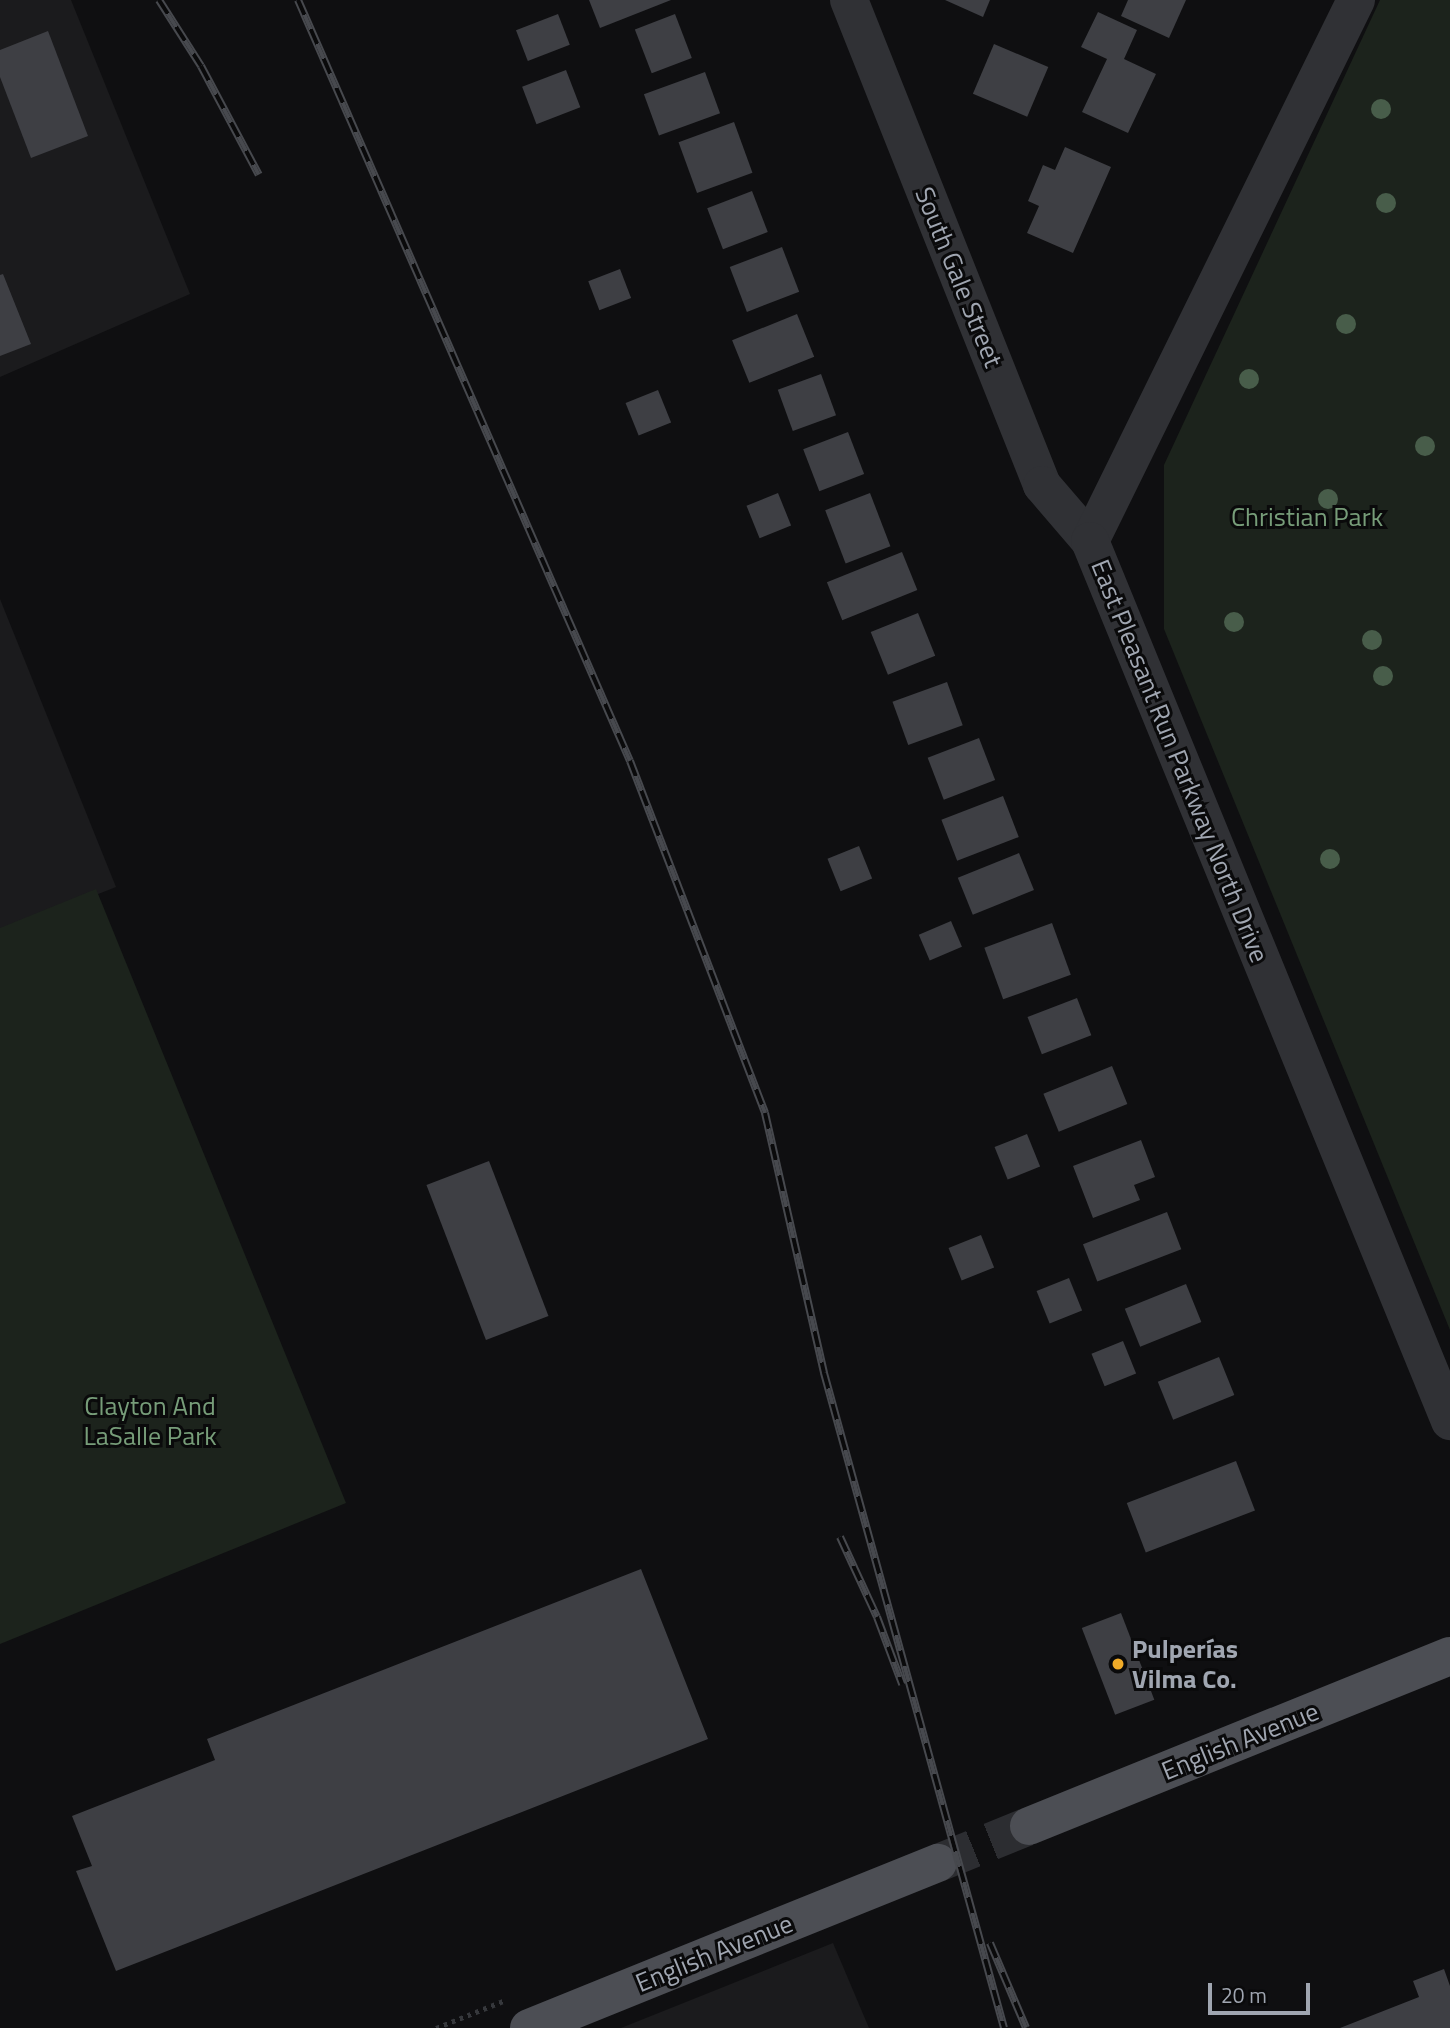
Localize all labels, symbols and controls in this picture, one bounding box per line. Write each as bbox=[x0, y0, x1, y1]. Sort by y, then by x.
street label: South Gale Street bbox=[909, 182, 1009, 372]
park label: Christian Park bbox=[1231, 501, 1383, 533]
street label: East Pleasant Run Parkway North Drive bbox=[1085, 555, 1275, 967]
park label: Clayton And LaSalle Park bbox=[83, 1390, 217, 1452]
place label: Pulperías Vilma Co. bbox=[1132, 1633, 1238, 1694]
marker: Pulperías Vilma Co. bbox=[1110, 1656, 1126, 1672]
street label: English Avenue bbox=[1157, 1695, 1323, 1787]
street label: English Avenue bbox=[631, 1907, 797, 1999]
scale bar bbox=[1212, 1968, 1314, 2012]
text: 20 m bbox=[1221, 1979, 1267, 2011]

